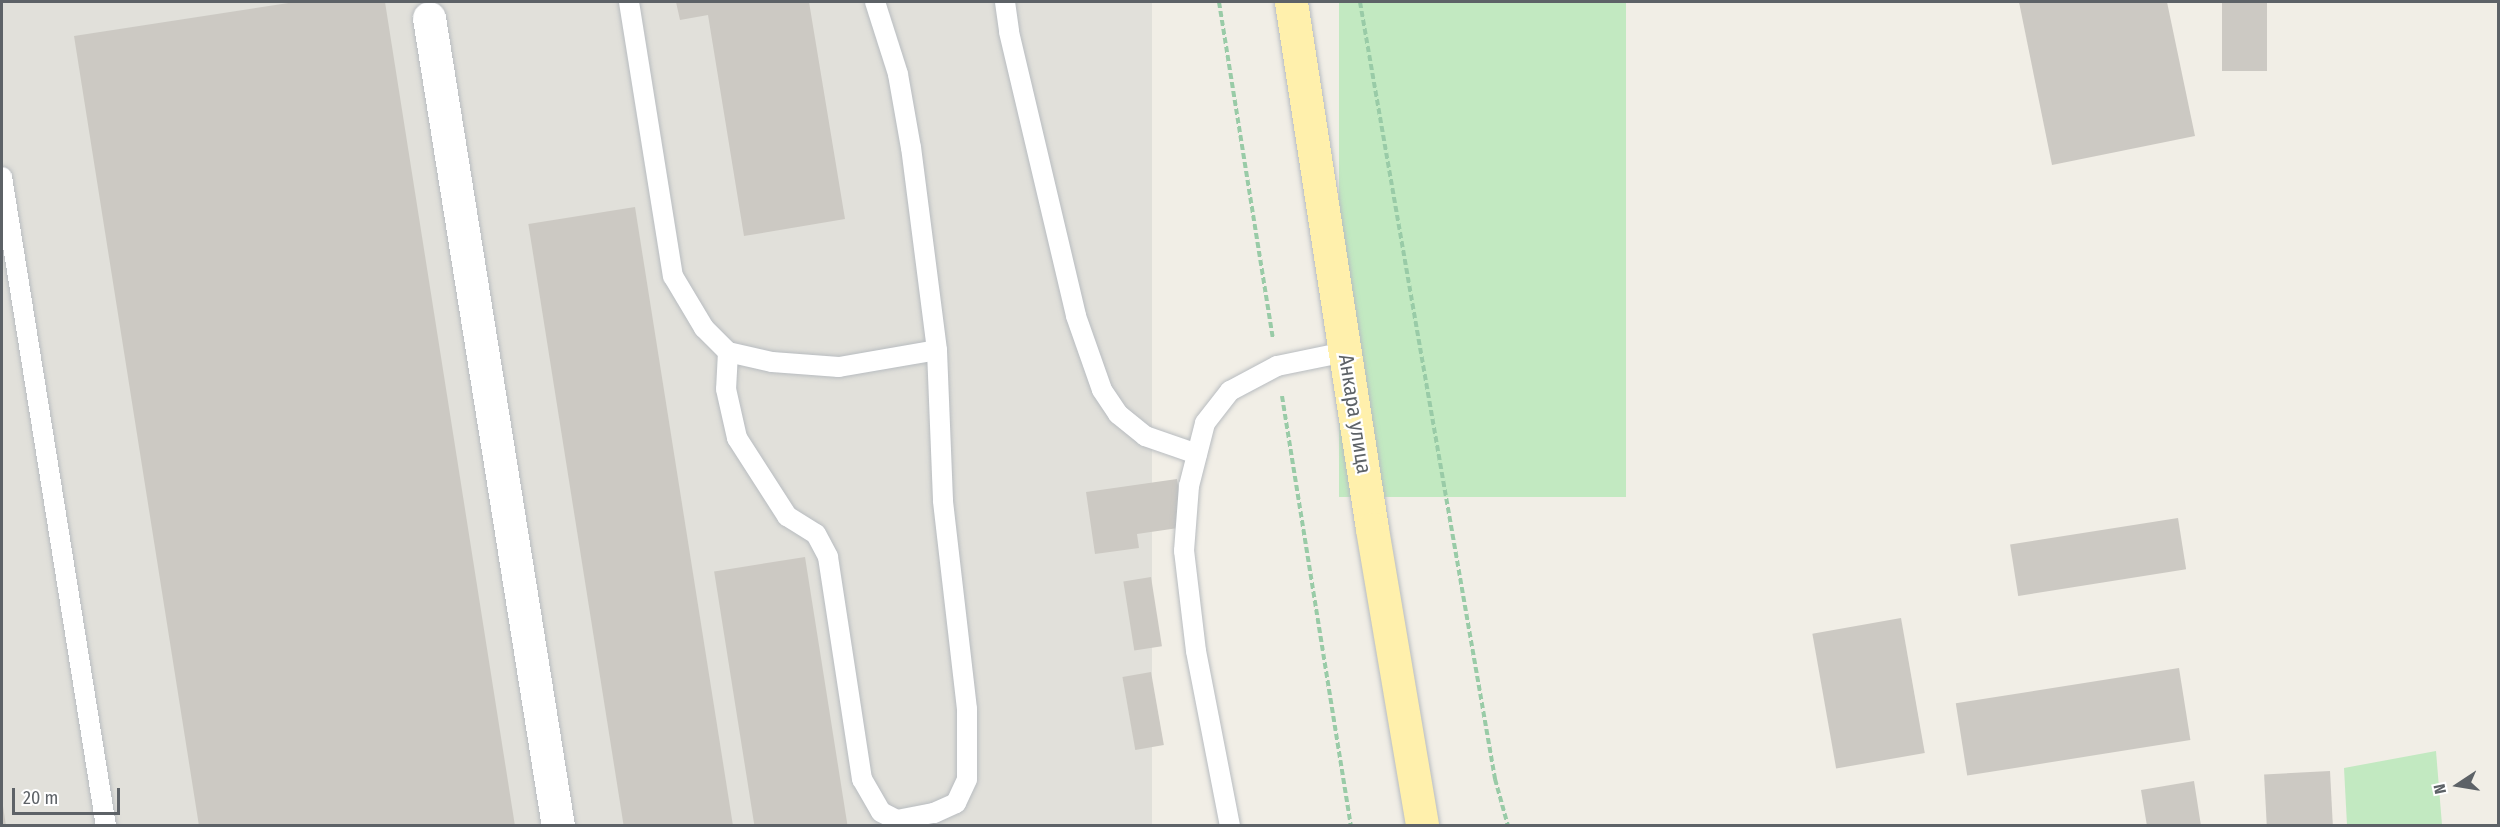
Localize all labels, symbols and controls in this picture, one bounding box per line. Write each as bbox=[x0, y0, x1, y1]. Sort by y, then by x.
street label: Анкара улица bbox=[1333, 352, 1377, 476]
north arrow bbox=[2428, 755, 2488, 815]
scale bar bbox=[15, 776, 123, 814]
text: N bbox=[2430, 782, 2450, 796]
text: 20 m bbox=[23, 787, 58, 809]

